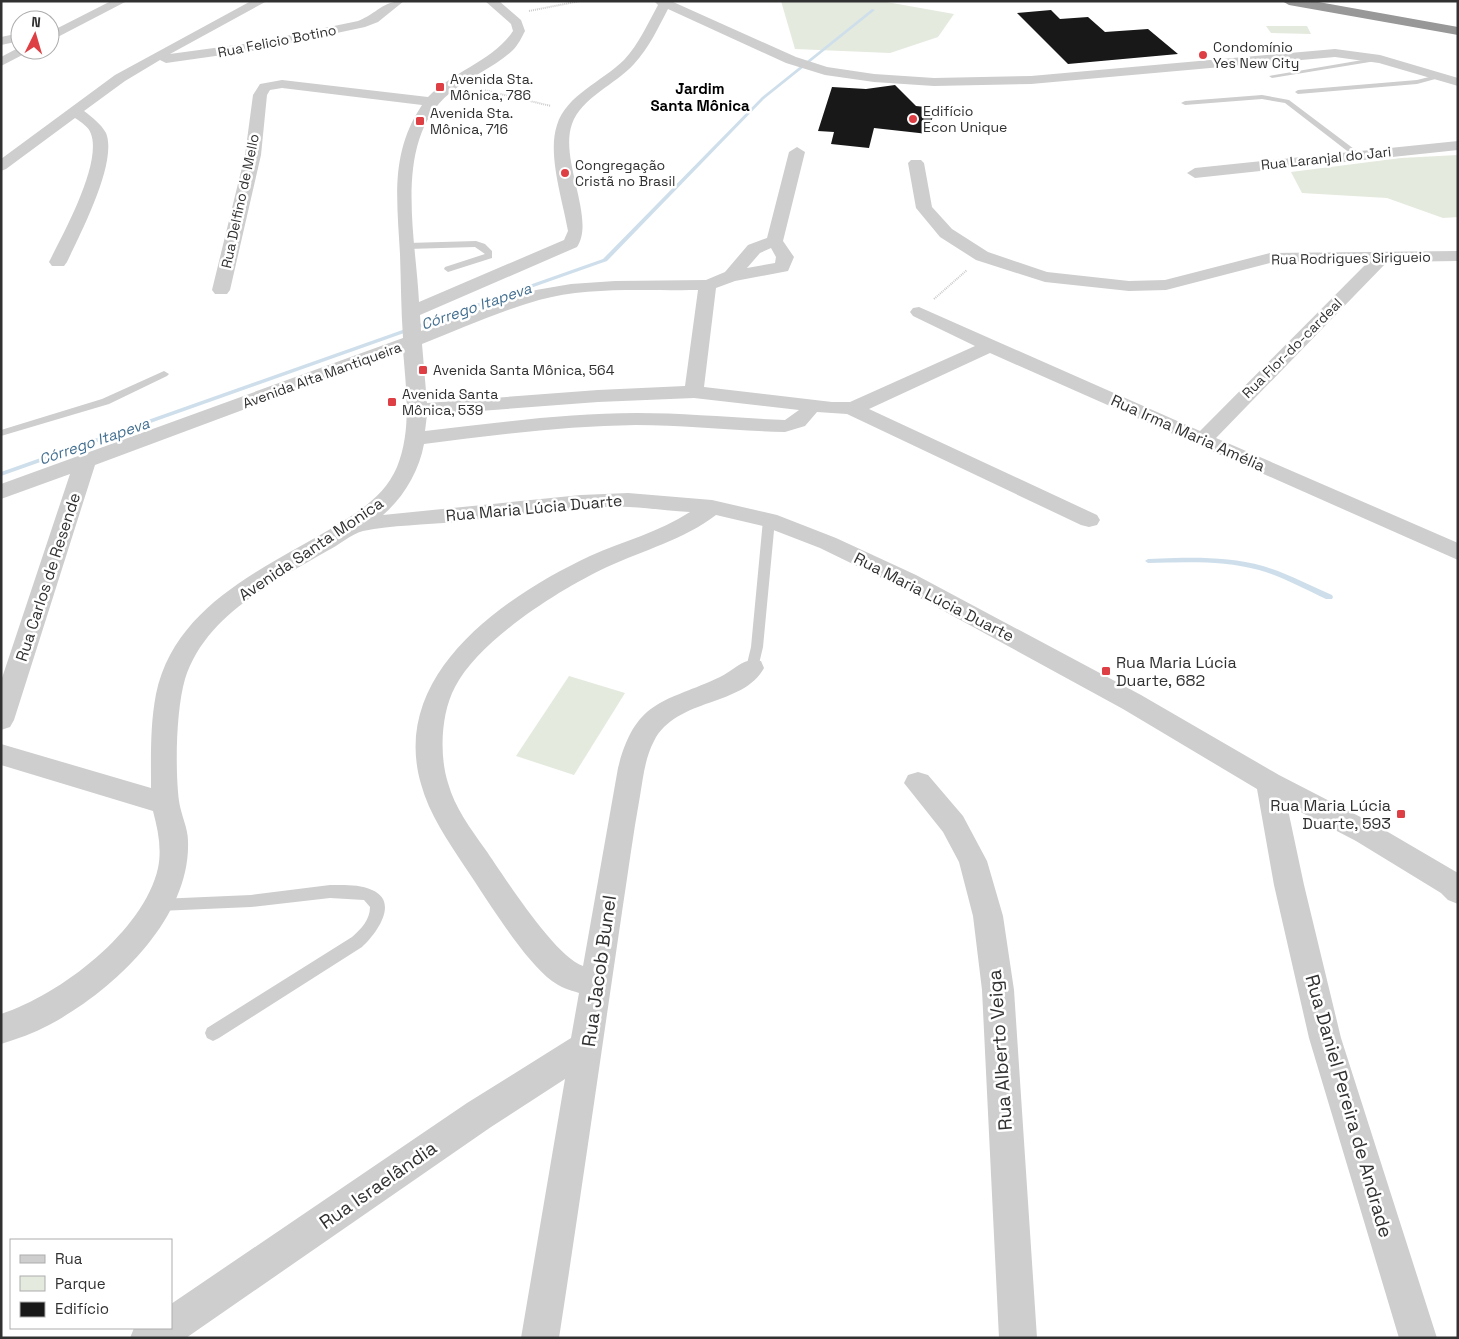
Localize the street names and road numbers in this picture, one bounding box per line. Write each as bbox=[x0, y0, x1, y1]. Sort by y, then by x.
street label: Rua Felicio Botino bbox=[216, 21, 338, 61]
street label: Rua Delfino de Mello bbox=[217, 132, 263, 270]
street label: Rua Laranjal do Jari bbox=[1260, 142, 1392, 174]
street label: Rua Rodrigues Sirigueio bbox=[1271, 248, 1431, 268]
street label: Rua Flor-do-cardeal bbox=[1238, 294, 1346, 402]
street label: Avenida Alta Mantiqueira bbox=[240, 338, 404, 412]
street label: Rua Irma Maria Amélia bbox=[1108, 390, 1268, 476]
street label: Rua Carlos de Resende bbox=[11, 490, 85, 664]
street label: Rua Maria Lúcia Duarte bbox=[445, 490, 623, 526]
street label: Avenida Santa Monica bbox=[235, 493, 387, 605]
street label: Rua Maria Lúcia Duarte bbox=[850, 547, 1018, 647]
street label: Rua Jacob Bunel bbox=[576, 894, 622, 1048]
street label: Rua Alberto Veiga bbox=[982, 969, 1018, 1131]
street label: Rua Daniel Pereira de Andrade bbox=[1299, 971, 1399, 1241]
street label: Rua Israelândia bbox=[314, 1135, 442, 1235]

